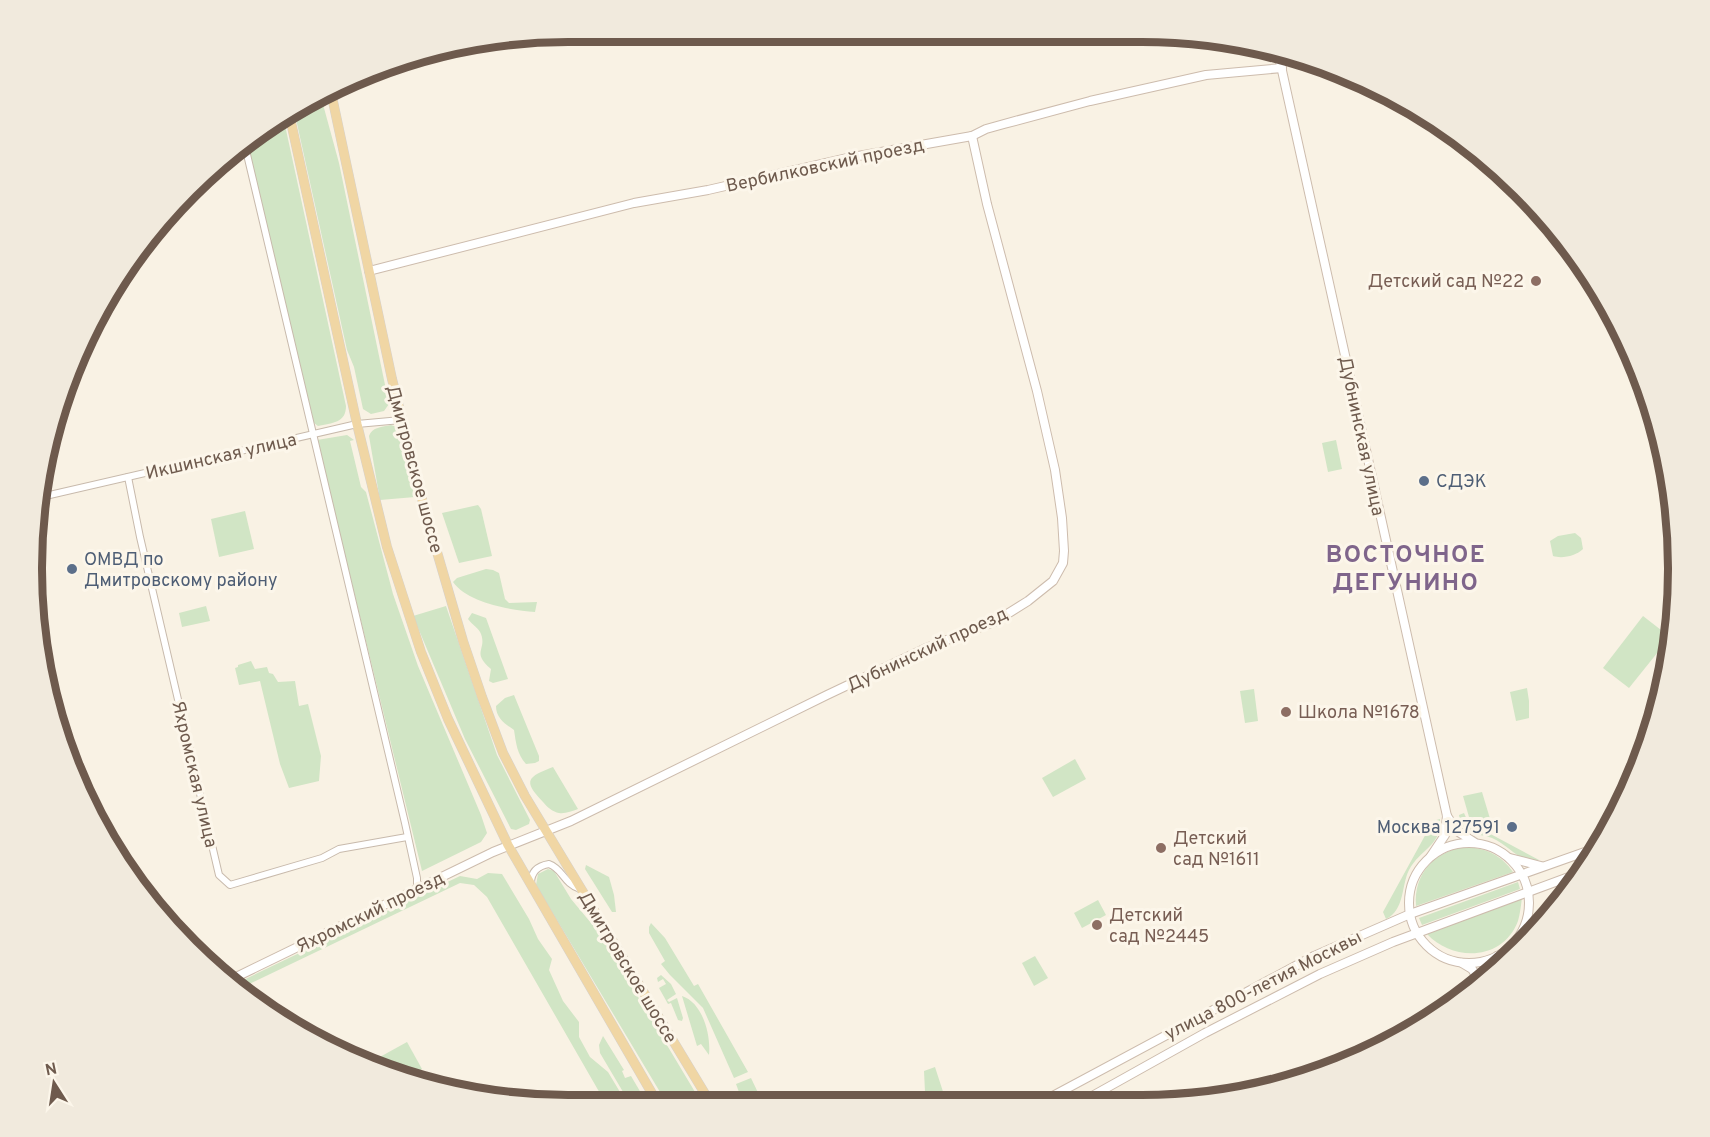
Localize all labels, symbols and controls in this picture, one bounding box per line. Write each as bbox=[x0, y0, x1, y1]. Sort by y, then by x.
street label: Вербилковский проезд bbox=[724, 134, 926, 199]
place label: Детский сад №22 bbox=[1368, 271, 1524, 294]
marker: Детский сад №22 bbox=[1529, 274, 1543, 288]
street label: Дубнинская улица bbox=[1332, 354, 1389, 518]
street label: Дмитровское шоссе bbox=[380, 383, 447, 556]
street label: Икшинская улица bbox=[144, 429, 299, 486]
place label: СДЭК bbox=[1436, 471, 1487, 494]
marker: СДЭК bbox=[1417, 474, 1431, 488]
district label: ВОСТОЧНОЕ ДЕГУНИНО bbox=[1326, 541, 1486, 599]
place label: ОМВД по Дмитровскому району bbox=[84, 549, 278, 593]
marker: ОМВД по Дмитровскому району bbox=[65, 562, 79, 576]
street label: Дубнинский проезд bbox=[844, 603, 1012, 698]
street label: Яхромская улица bbox=[165, 699, 222, 850]
place label: Школа №1678 bbox=[1298, 702, 1420, 725]
marker: Школа №1678 bbox=[1279, 705, 1293, 719]
place label: Москва 127591 bbox=[1377, 817, 1500, 840]
marker: Москва 127591 bbox=[1505, 820, 1519, 834]
place label: Детский сад №1611 bbox=[1173, 828, 1260, 872]
marker: Детский сад №1611 bbox=[1154, 841, 1168, 855]
street label: Яхромский проезд bbox=[293, 867, 449, 959]
street label: Дмитровское шоссе bbox=[572, 888, 681, 1048]
place label: Детский сад №2445 bbox=[1109, 905, 1209, 949]
marker: Детский сад №2445 bbox=[1090, 918, 1104, 932]
street label: улица 800-летия Москвы bbox=[1161, 927, 1366, 1046]
north arrow bbox=[24, 1053, 84, 1113]
text: N bbox=[44, 1059, 59, 1081]

